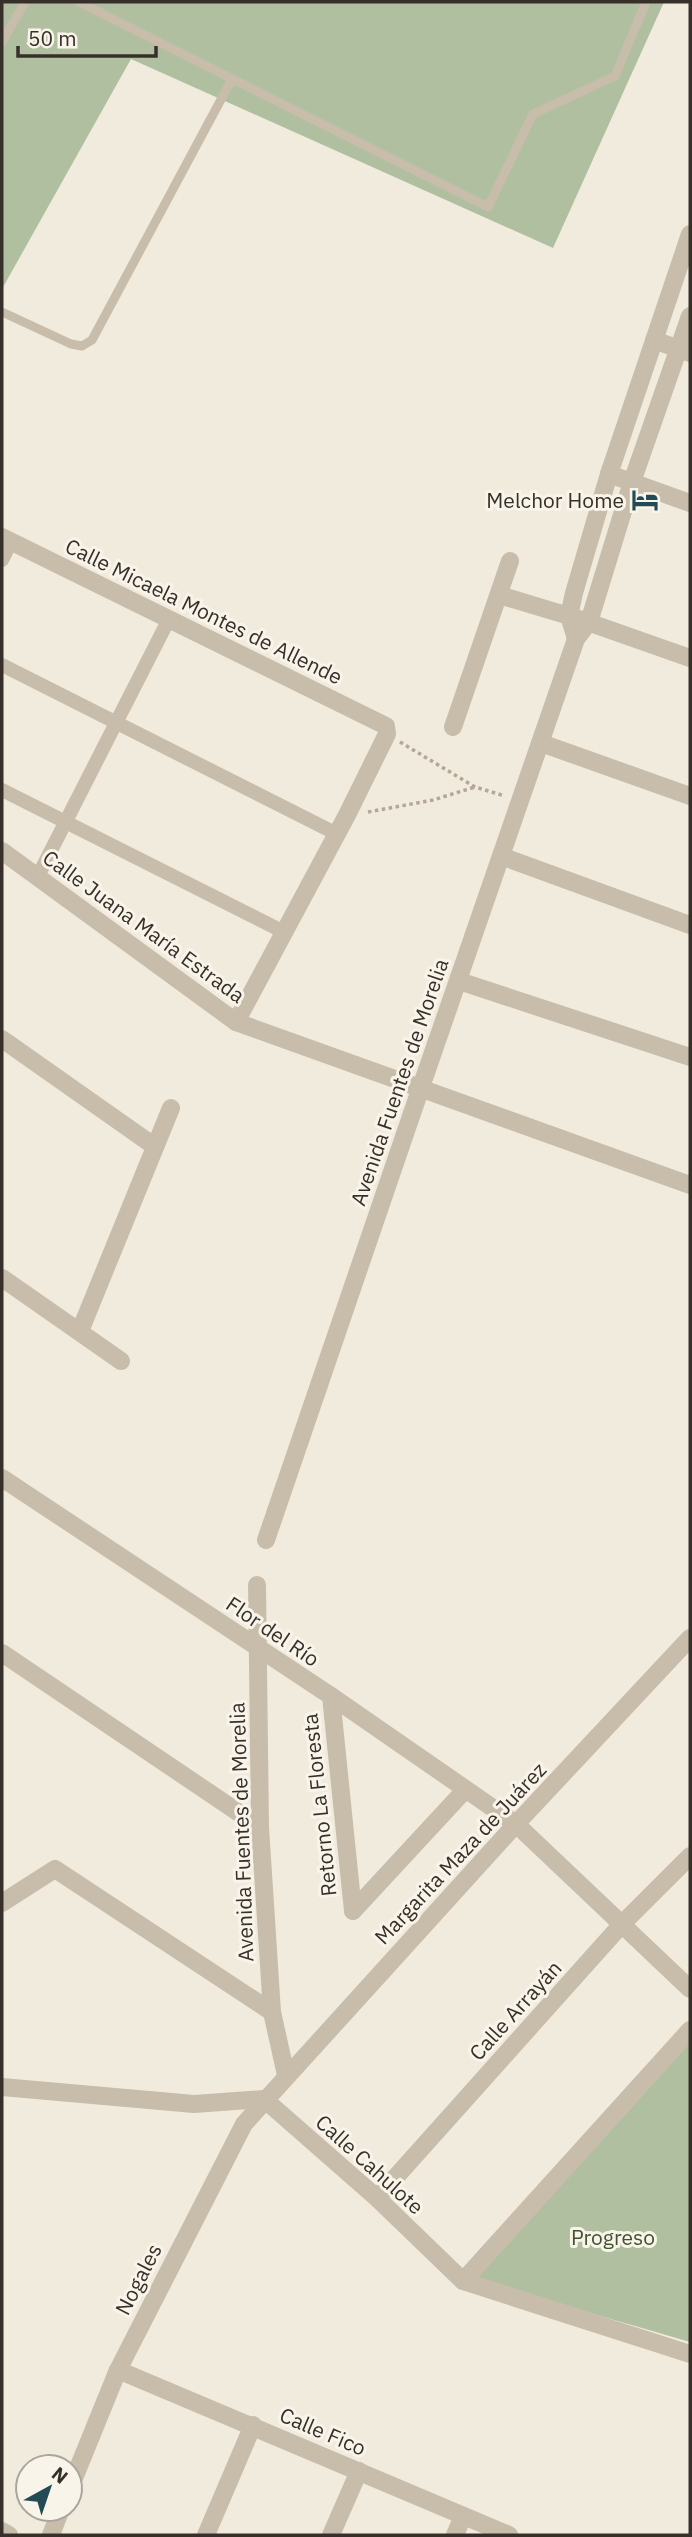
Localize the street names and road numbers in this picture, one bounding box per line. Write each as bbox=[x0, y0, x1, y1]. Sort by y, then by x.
street label: Calle Micaela Montes de Allende bbox=[61, 532, 347, 690]
street label: Calle Juana María Estrada bbox=[37, 843, 251, 1009]
street label: Avenida Fuentes de Morelia bbox=[343, 955, 455, 1209]
street label: Flor del Río bbox=[221, 1590, 325, 1672]
street label: Avenida Fuentes de Morelia bbox=[222, 1702, 260, 1962]
street label: Retorno La Floresta bbox=[295, 1712, 343, 1898]
street label: Margarita Maza de Juárez bbox=[368, 1756, 552, 1950]
street label: Calle Arrayán bbox=[463, 1954, 567, 2066]
street label: Calle Cahulote bbox=[310, 2108, 430, 2220]
street label: Nogales bbox=[108, 2239, 168, 2319]
street label: Calle Fico bbox=[276, 2400, 370, 2462]

